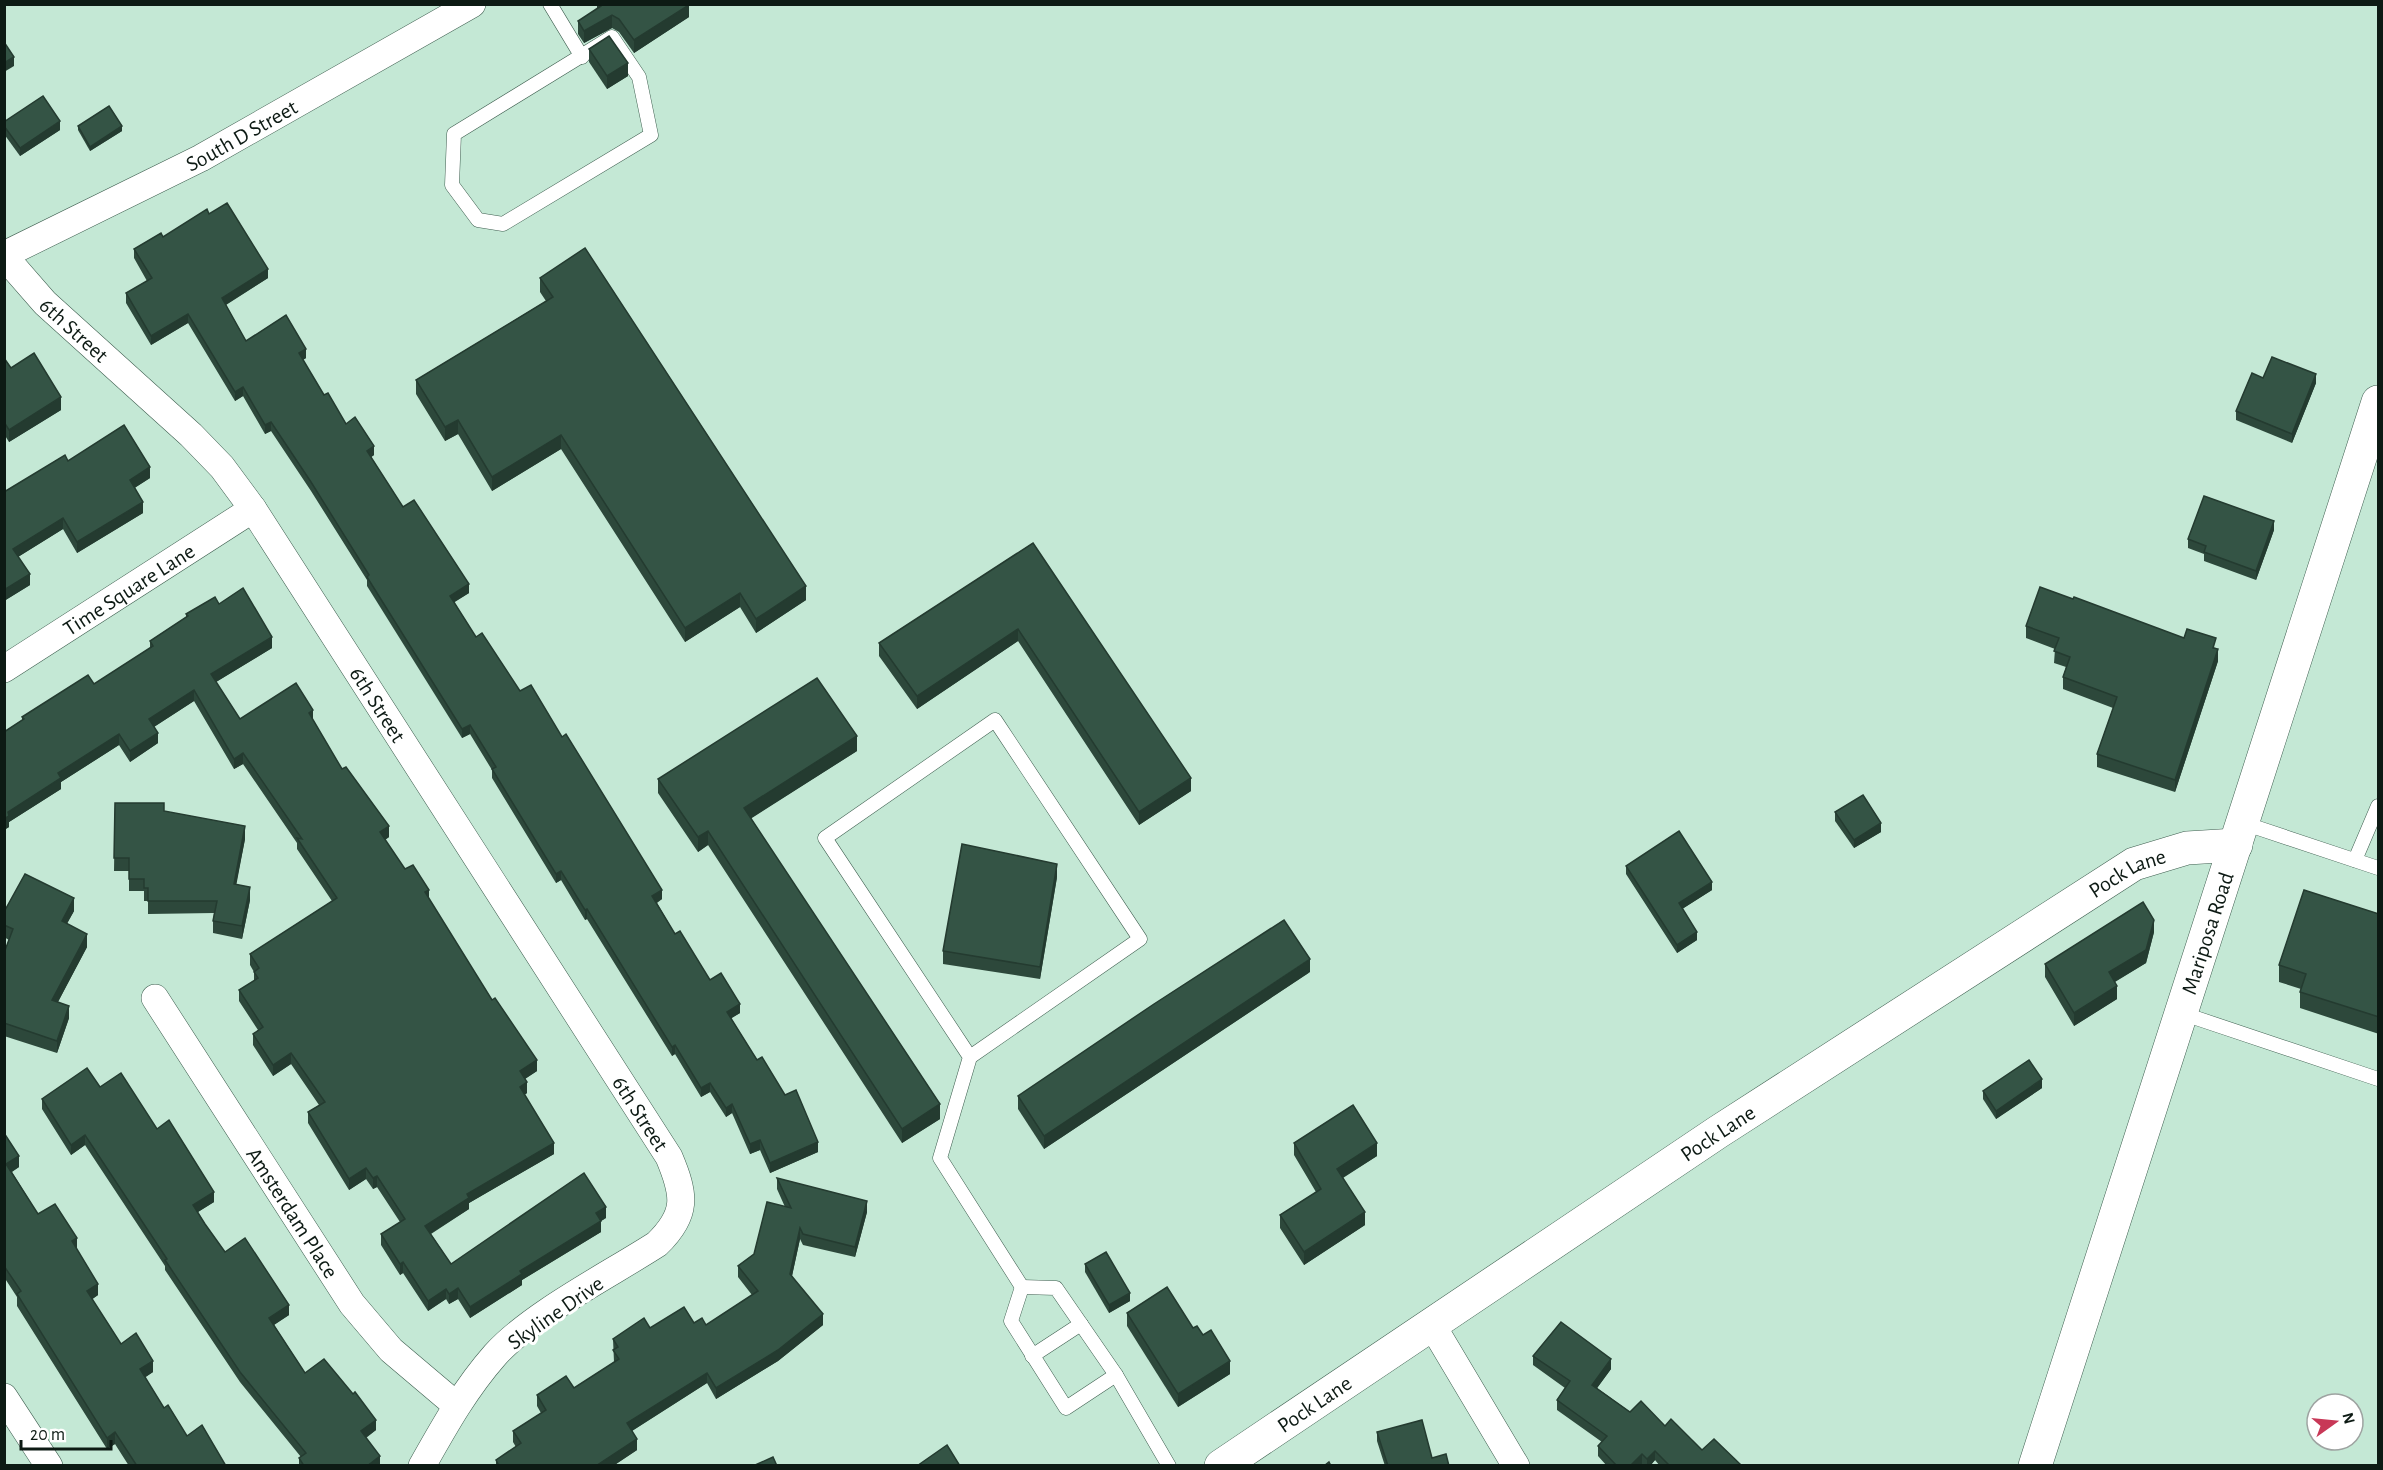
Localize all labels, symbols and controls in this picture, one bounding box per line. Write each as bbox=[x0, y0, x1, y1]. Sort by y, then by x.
street label: South D Street bbox=[183, 96, 301, 176]
street label: 6th Street bbox=[35, 294, 112, 367]
street label: Time Square Lane bbox=[59, 540, 199, 640]
street label: 6th Street bbox=[345, 663, 410, 746]
street label: Pock Lane bbox=[2085, 845, 2168, 902]
street label: Mariposa Road bbox=[2178, 869, 2238, 997]
street label: 6th Street bbox=[608, 1072, 672, 1155]
street label: Pock Lane bbox=[1677, 1101, 1759, 1166]
street label: Amsterdam Place bbox=[242, 1144, 342, 1282]
street label: Skyline Drive bbox=[504, 1272, 607, 1354]
street label: Pock Lane bbox=[1273, 1372, 1356, 1437]
north arrow bbox=[2305, 1392, 2365, 1452]
text: N bbox=[2339, 1411, 2358, 1426]
scale bar bbox=[21, 1413, 111, 1451]
text: 20 m bbox=[30, 1426, 65, 1444]

